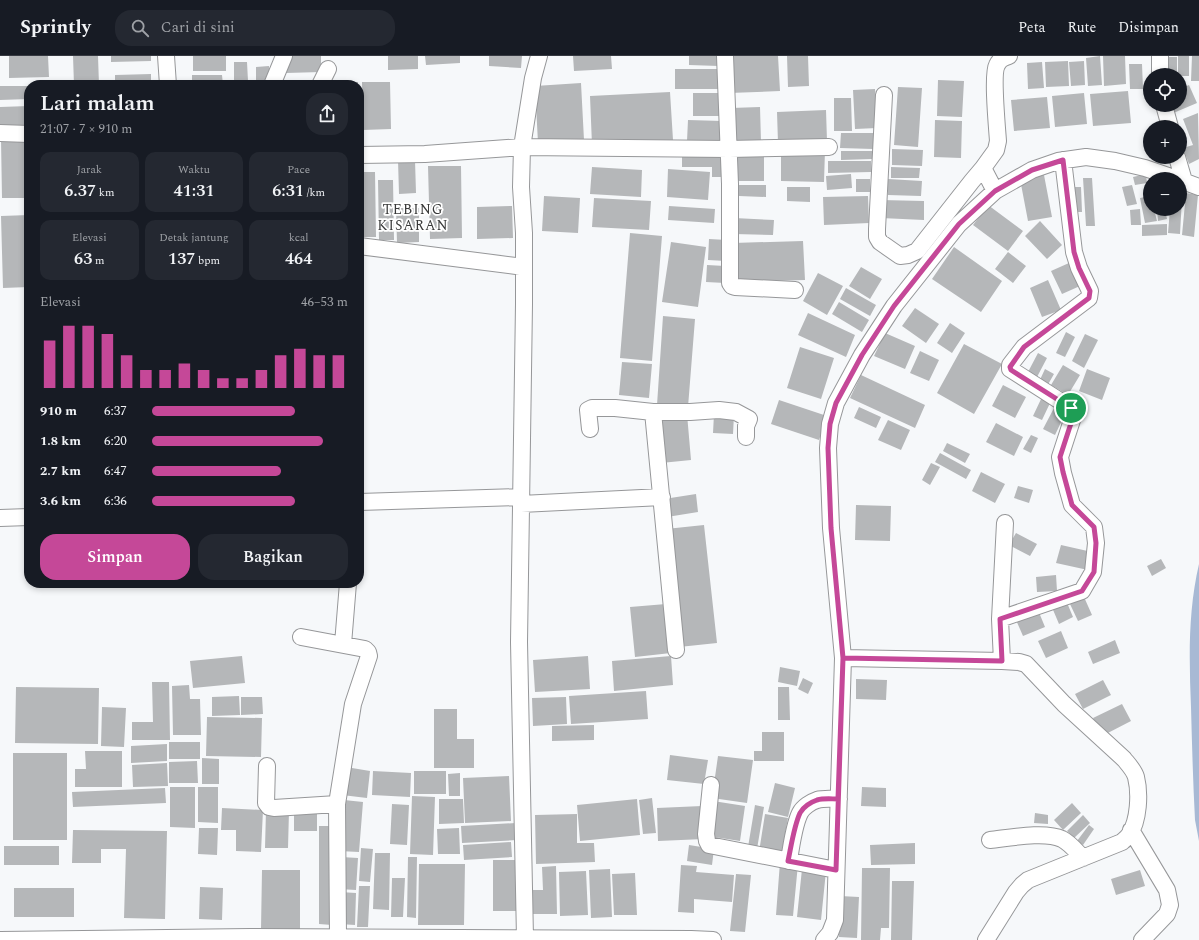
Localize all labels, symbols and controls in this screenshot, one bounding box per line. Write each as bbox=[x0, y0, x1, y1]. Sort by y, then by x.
search box bbox=[115, 10, 395, 46]
text: Sprintly bbox=[20, 13, 91, 42]
text: Cari di sini bbox=[161, 16, 235, 39]
icon: search bbox=[129, 17, 151, 39]
text: Peta bbox=[1018, 17, 1045, 38]
text: Rute bbox=[1067, 17, 1096, 38]
text: Disimpan bbox=[1118, 17, 1179, 38]
map controls bbox=[1143, 68, 1187, 216]
button: locate bbox=[1143, 68, 1187, 112]
text: Lari malam bbox=[40, 87, 155, 120]
button: share bbox=[306, 93, 348, 135]
text: 21:07 · 7 × 910 m bbox=[40, 119, 132, 139]
button: + bbox=[1143, 120, 1187, 164]
text: Jarak bbox=[77, 161, 102, 178]
text: Waktu bbox=[178, 161, 210, 178]
text: Pace bbox=[287, 161, 310, 178]
button: − bbox=[1143, 172, 1187, 216]
text: 6.37 bbox=[64, 178, 96, 204]
text: 41:31 bbox=[174, 178, 214, 204]
text: 6:31 bbox=[272, 178, 304, 204]
text: km bbox=[96, 184, 114, 201]
text: /km bbox=[304, 184, 325, 201]
district label: TEBING KISARAN bbox=[377, 199, 449, 236]
text: Elevasi bbox=[72, 229, 107, 246]
text: Detak jantung bbox=[159, 229, 229, 246]
text: kcal bbox=[289, 229, 309, 246]
text: 63 bbox=[74, 246, 92, 272]
text: 137 bbox=[168, 246, 195, 272]
text: 464 bbox=[285, 246, 312, 272]
text: m bbox=[92, 252, 105, 269]
text: bpm bbox=[195, 252, 220, 269]
text: Elevasi bbox=[40, 292, 81, 312]
text: 46–53 m bbox=[301, 292, 348, 312]
pin bbox=[1054, 391, 1088, 425]
icon: arrive bbox=[1060, 397, 1082, 419]
text: 910 m bbox=[40, 401, 77, 421]
text: 6:37 bbox=[104, 401, 127, 421]
text: 1.8 km bbox=[40, 431, 81, 451]
text: 6:20 bbox=[104, 431, 127, 451]
text: 2.7 km bbox=[40, 461, 81, 481]
text: 6:47 bbox=[104, 461, 127, 481]
text: 3.6 km bbox=[40, 491, 81, 511]
text: 6:36 bbox=[104, 491, 127, 511]
button: Simpan bbox=[40, 534, 190, 580]
button: Bagikan bbox=[198, 534, 348, 580]

